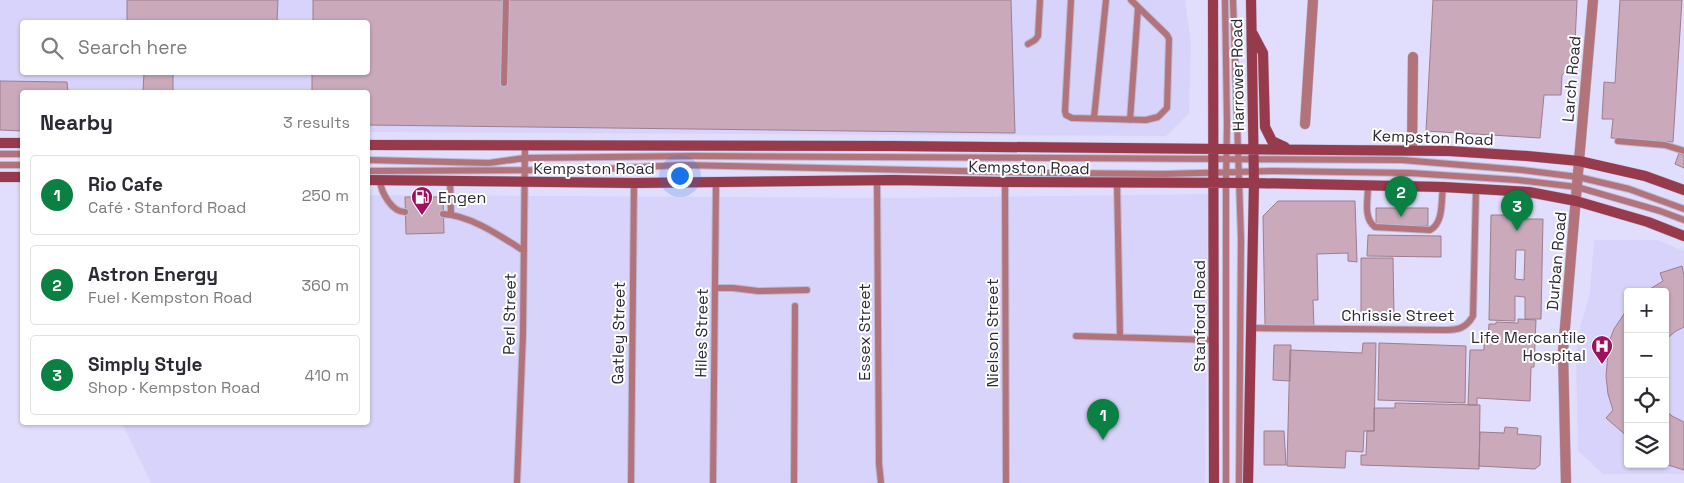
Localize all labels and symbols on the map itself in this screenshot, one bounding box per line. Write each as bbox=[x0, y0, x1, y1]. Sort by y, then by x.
street label: Harrower Road bbox=[1226, 18, 1249, 132]
street label: Larch Road bbox=[1557, 35, 1586, 123]
street label: Kempston Road bbox=[1372, 125, 1494, 150]
street label: Kempston Road bbox=[968, 156, 1090, 179]
street label: Kempston Road bbox=[533, 158, 655, 179]
your location bbox=[667, 163, 693, 189]
pin: 2 bbox=[1385, 176, 1417, 217]
fuel station icon: Engen bbox=[410, 185, 434, 216]
place label: Engen bbox=[438, 187, 486, 208]
pin: 3 bbox=[1501, 190, 1533, 231]
street label: Durban Road bbox=[1542, 211, 1571, 311]
street label: Stanford Road bbox=[1189, 260, 1210, 372]
street label: Perl Street bbox=[498, 273, 521, 355]
street label: Nielson Street bbox=[982, 278, 1003, 388]
street label: Gatley Street bbox=[607, 281, 630, 385]
street label: Essex Street bbox=[854, 283, 875, 381]
street label: Hiles Street bbox=[690, 288, 713, 378]
street label: Chrissie Street bbox=[1341, 305, 1455, 326]
place label: Life Mercantile Hospital bbox=[1471, 327, 1586, 366]
hospital icon: Life Mercantile Hospital bbox=[1590, 334, 1614, 365]
pin: 1 bbox=[1087, 399, 1119, 440]

